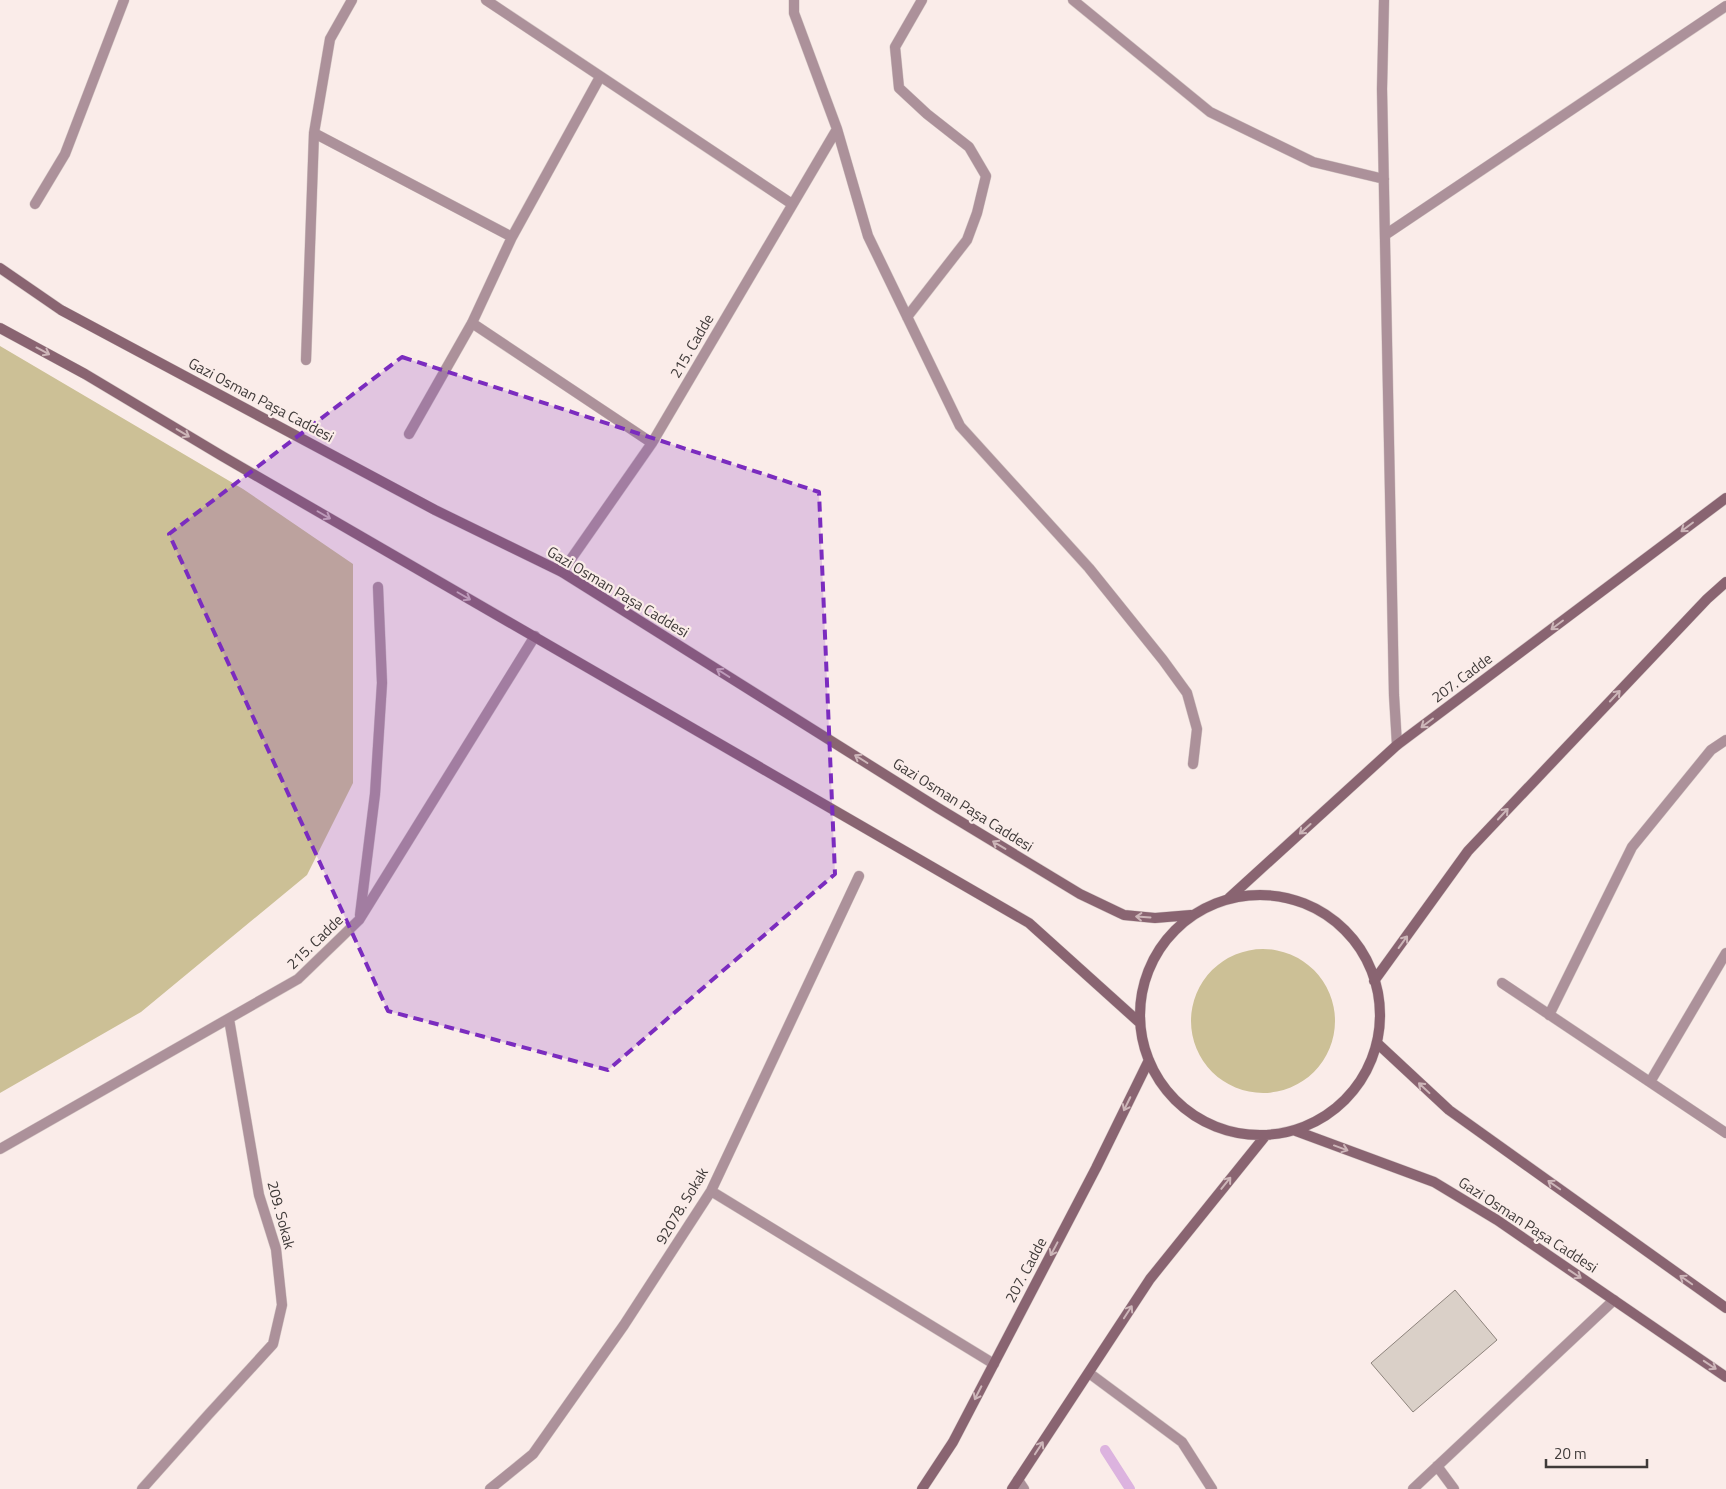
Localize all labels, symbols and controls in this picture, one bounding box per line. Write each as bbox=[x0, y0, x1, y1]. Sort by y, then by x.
street label: 215. Cadde bbox=[664, 309, 719, 382]
one-way arrow bbox=[35, 347, 50, 356]
street label: Gazi Osman Paşa Caddesi bbox=[184, 351, 338, 448]
one-way arrow bbox=[176, 428, 190, 438]
one-way arrow bbox=[316, 510, 330, 520]
one-way arrow bbox=[1681, 522, 1694, 533]
street label: Gazi Osman Paşa Caddesi bbox=[543, 540, 694, 643]
one-way arrow bbox=[457, 591, 472, 601]
one-way arrow bbox=[1550, 620, 1564, 630]
street label: 207. Cadde bbox=[1426, 647, 1497, 708]
one-way arrow bbox=[717, 668, 731, 678]
one-way arrow bbox=[1609, 690, 1621, 703]
one-way arrow bbox=[1421, 717, 1434, 728]
street label: Gazi Osman Paşa Caddesi bbox=[888, 752, 1038, 857]
one-way arrow bbox=[854, 754, 868, 764]
one-way arrow bbox=[1497, 808, 1509, 821]
one-way arrow bbox=[1298, 823, 1311, 835]
one-way arrow bbox=[992, 839, 1006, 849]
street label: 215. Cadde bbox=[281, 909, 348, 975]
one-way arrow bbox=[1135, 912, 1151, 922]
one-way arrow bbox=[1398, 935, 1408, 949]
one-way arrow bbox=[1418, 1082, 1431, 1094]
one-way arrow bbox=[1122, 1096, 1131, 1111]
one-way arrow bbox=[1333, 1144, 1349, 1153]
street label: 92078. Sokak bbox=[649, 1163, 714, 1249]
street label: Gazi Osman Paşa Caddesi bbox=[1454, 1171, 1602, 1278]
one-way arrow bbox=[1221, 1177, 1232, 1190]
street label: 209. Sokak bbox=[261, 1178, 302, 1251]
one-way arrow bbox=[1547, 1180, 1561, 1190]
street label: 207. Cadde bbox=[999, 1233, 1052, 1306]
one-way arrow bbox=[1049, 1241, 1058, 1256]
one-way arrow bbox=[1568, 1269, 1582, 1279]
one-way arrow bbox=[1679, 1275, 1693, 1285]
one-way arrow bbox=[1123, 1306, 1133, 1320]
one-way arrow bbox=[1702, 1360, 1716, 1370]
one-way arrow bbox=[973, 1385, 982, 1400]
scale bar bbox=[1546, 1436, 1647, 1468]
one-way arrow bbox=[1034, 1442, 1044, 1456]
text: 20 m bbox=[1554, 1442, 1587, 1465]

